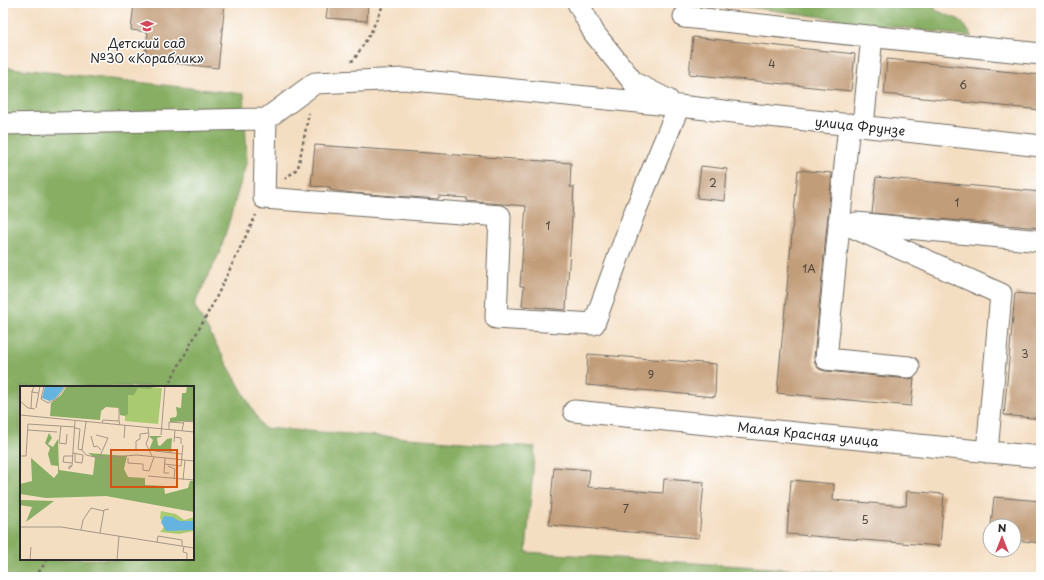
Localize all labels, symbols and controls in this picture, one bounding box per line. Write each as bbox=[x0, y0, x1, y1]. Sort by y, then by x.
school or university icon: Детский сад №30 «Кораблик» bbox=[139, 18, 155, 34]
place label: Детский сад №30 «Кораблик» bbox=[90, 33, 204, 67]
house number: 4 bbox=[768, 55, 776, 72]
house number: 6 bbox=[959, 76, 967, 93]
street label: улица Фрунзе bbox=[814, 111, 906, 140]
house number: 2 bbox=[709, 174, 717, 191]
house number: 1 bbox=[955, 194, 960, 211]
house number: 1 bbox=[546, 217, 551, 234]
house number: 1А bbox=[802, 260, 816, 277]
house number: 3 bbox=[1021, 345, 1029, 362]
house number: 9 bbox=[648, 366, 654, 383]
inset map bbox=[20, 386, 194, 560]
street label: Малая Красная улица bbox=[737, 417, 880, 450]
house number: 7 bbox=[623, 500, 629, 517]
house number: 5 bbox=[861, 511, 869, 528]
north arrow bbox=[982, 518, 1022, 558]
text: N bbox=[998, 519, 1007, 536]

